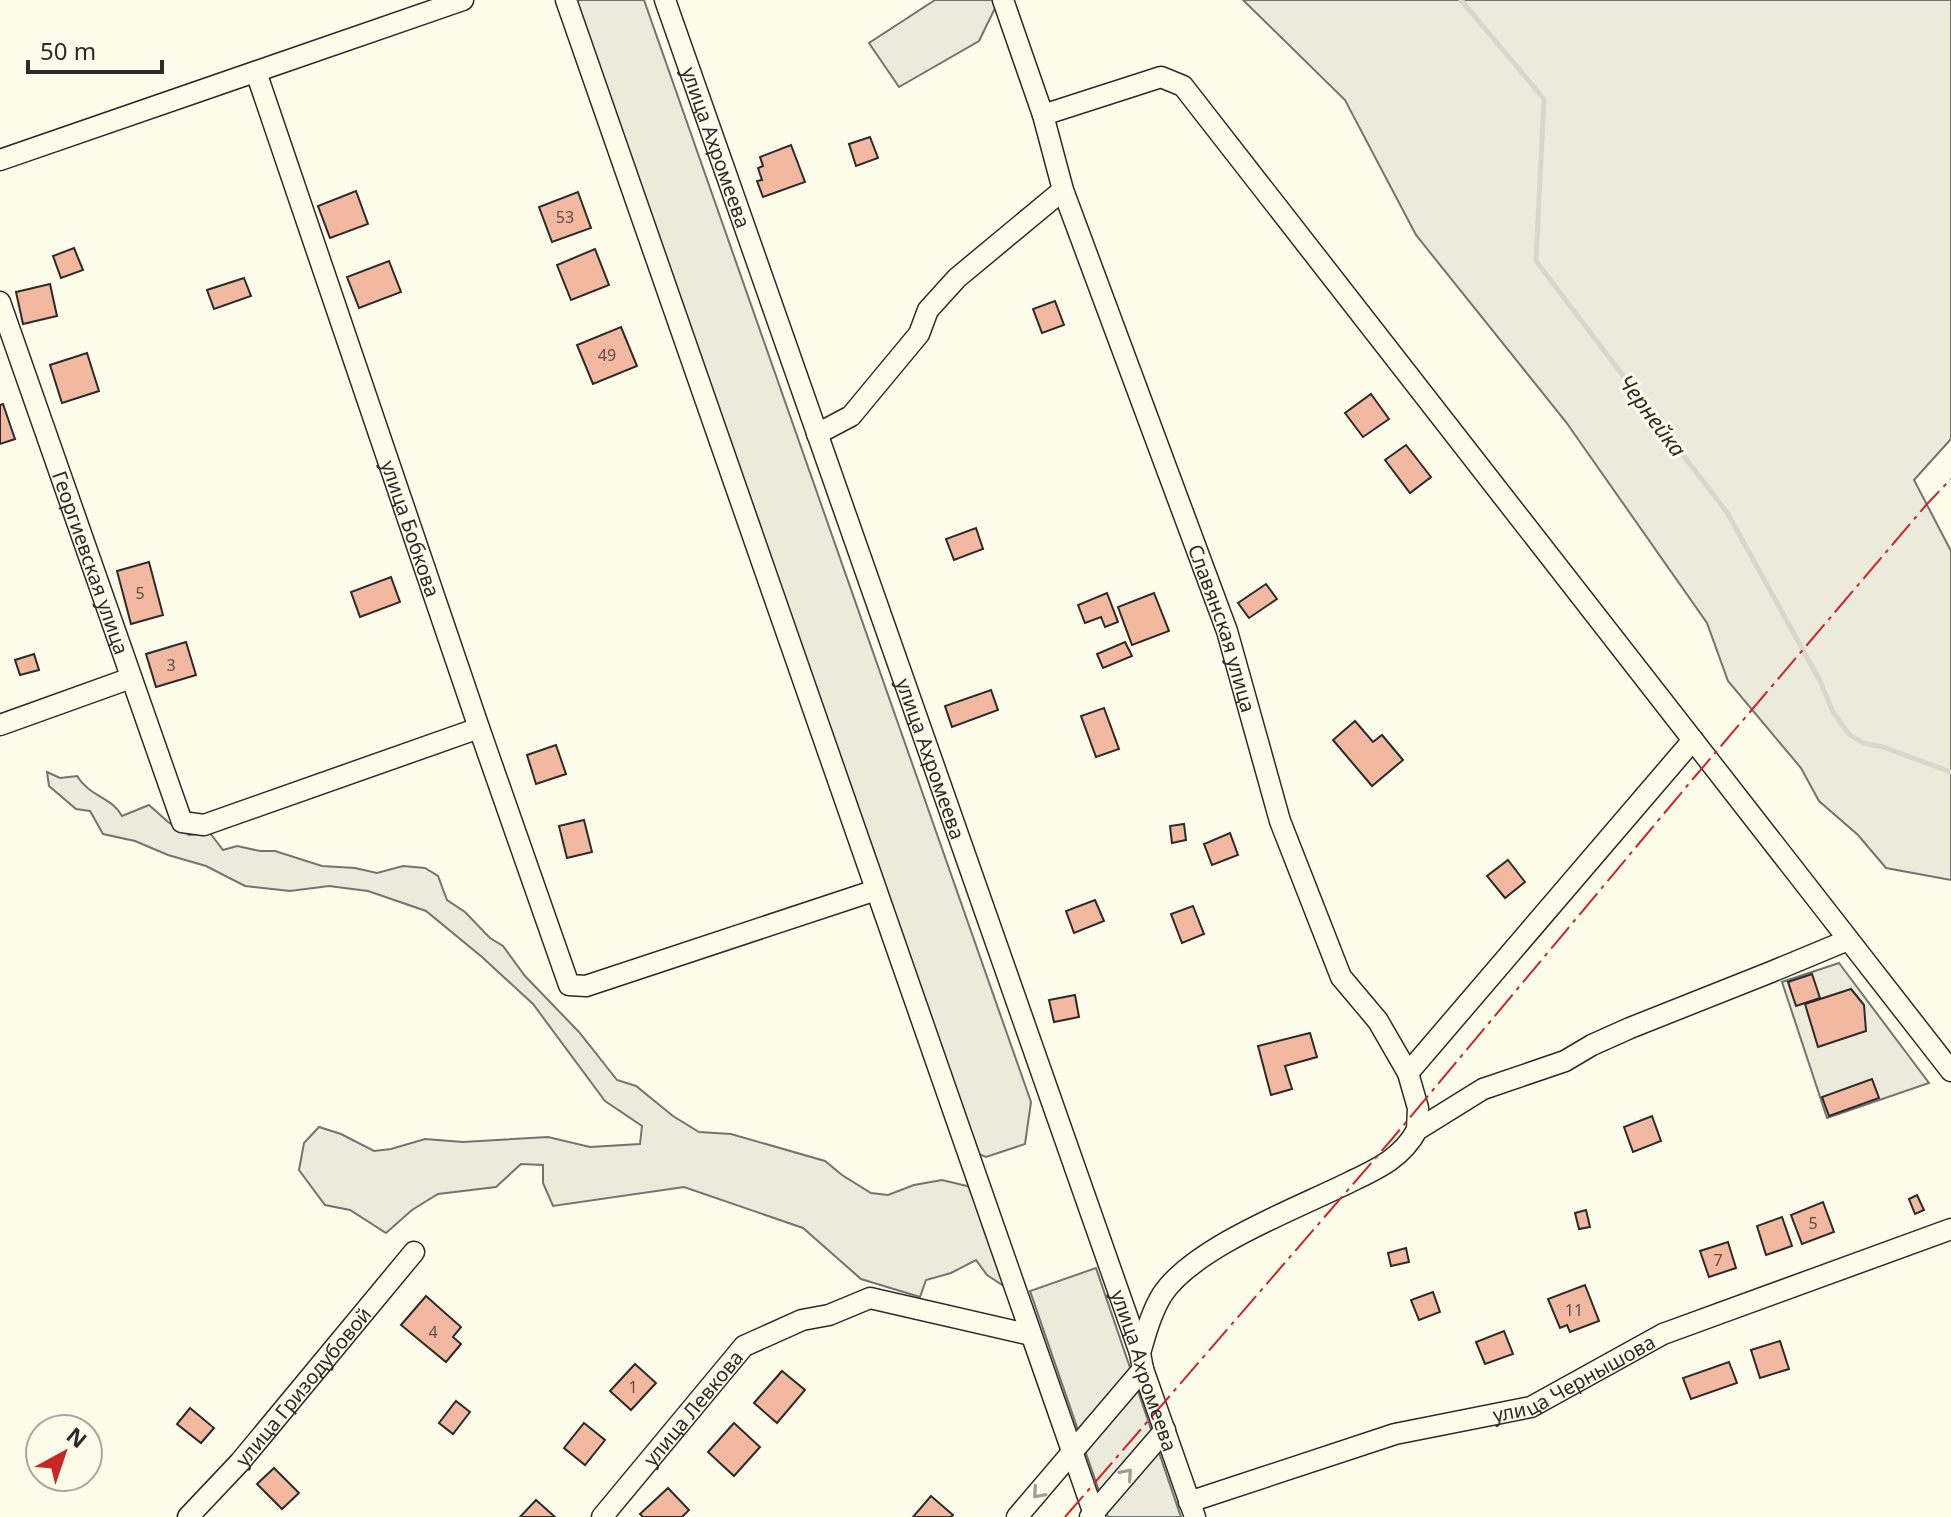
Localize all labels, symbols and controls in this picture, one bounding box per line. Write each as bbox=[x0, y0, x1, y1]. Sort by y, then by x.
scale bar bbox=[28, 24, 162, 74]
text: 50 m bbox=[40, 34, 96, 67]
street label: улица Ахромеева bbox=[676, 63, 757, 231]
house number: 53 bbox=[556, 206, 574, 228]
house number: 49 bbox=[598, 344, 616, 366]
water label: Чернейка bbox=[1612, 368, 1694, 462]
street label: улица Бобкова bbox=[375, 457, 447, 600]
street label: Георгиевская улица bbox=[47, 467, 136, 658]
street label: Славянская улица bbox=[1182, 540, 1262, 715]
house number: 5 bbox=[135, 582, 145, 604]
house number: 3 bbox=[166, 654, 176, 676]
street label: улица Ахромеева bbox=[891, 674, 972, 843]
house number: 5 bbox=[1808, 1212, 1818, 1234]
house number: 7 bbox=[1713, 1249, 1723, 1271]
street label: улица Ахромеева bbox=[1105, 1286, 1184, 1455]
house number: 11 bbox=[1565, 1299, 1583, 1321]
street label: улица Гризодубовой bbox=[229, 1301, 377, 1472]
house number: 4 bbox=[428, 1321, 438, 1343]
street label: улица Чернышова bbox=[1490, 1328, 1660, 1428]
street label: улица Левкова bbox=[637, 1344, 749, 1471]
house number: 1 bbox=[628, 1376, 638, 1398]
north arrow bbox=[24, 1413, 104, 1493]
text: N bbox=[61, 1420, 94, 1454]
one-way arrow bbox=[1117, 1468, 1132, 1483]
one-way arrow bbox=[1033, 1483, 1048, 1498]

